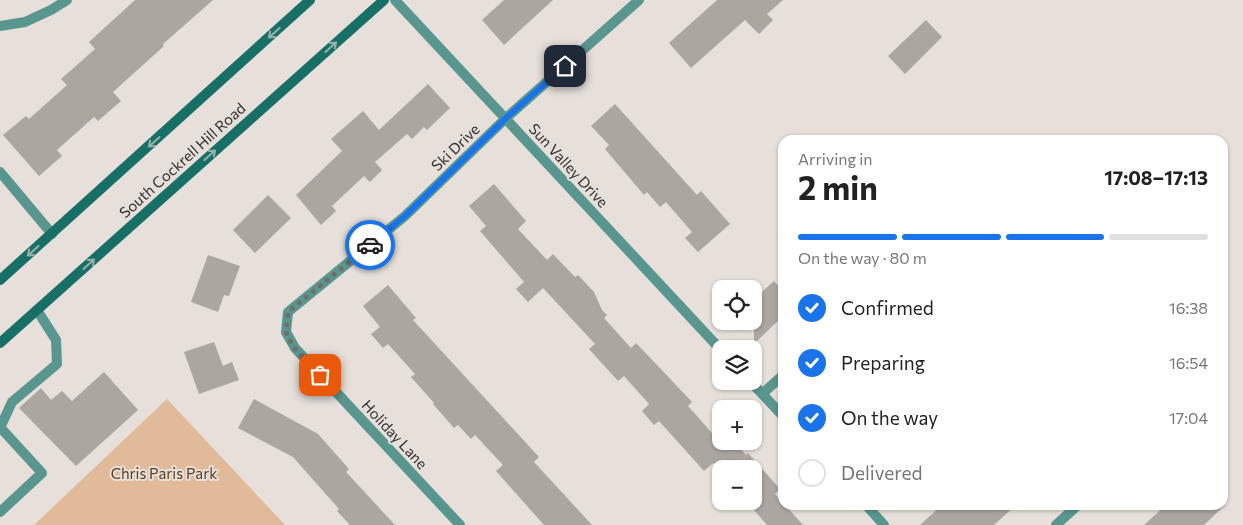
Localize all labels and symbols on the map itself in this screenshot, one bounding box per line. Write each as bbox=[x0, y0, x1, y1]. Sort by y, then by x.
one-way arrow bbox=[268, 27, 281, 39]
one-way arrow bbox=[325, 41, 338, 53]
pin bbox=[544, 45, 586, 87]
street label: South Cockrell Hill Road bbox=[115, 99, 249, 221]
street label: Sun Valley Drive bbox=[526, 119, 613, 211]
street label: Ski Drive bbox=[427, 120, 483, 174]
one-way arrow bbox=[147, 136, 160, 148]
one-way arrow bbox=[203, 150, 216, 161]
courier bbox=[345, 220, 395, 270]
one-way arrow bbox=[27, 245, 40, 257]
one-way arrow bbox=[82, 258, 95, 270]
pin bbox=[299, 354, 341, 396]
street label: Holiday Lane bbox=[358, 396, 432, 472]
park label: Chris Paris Park bbox=[111, 464, 217, 482]

